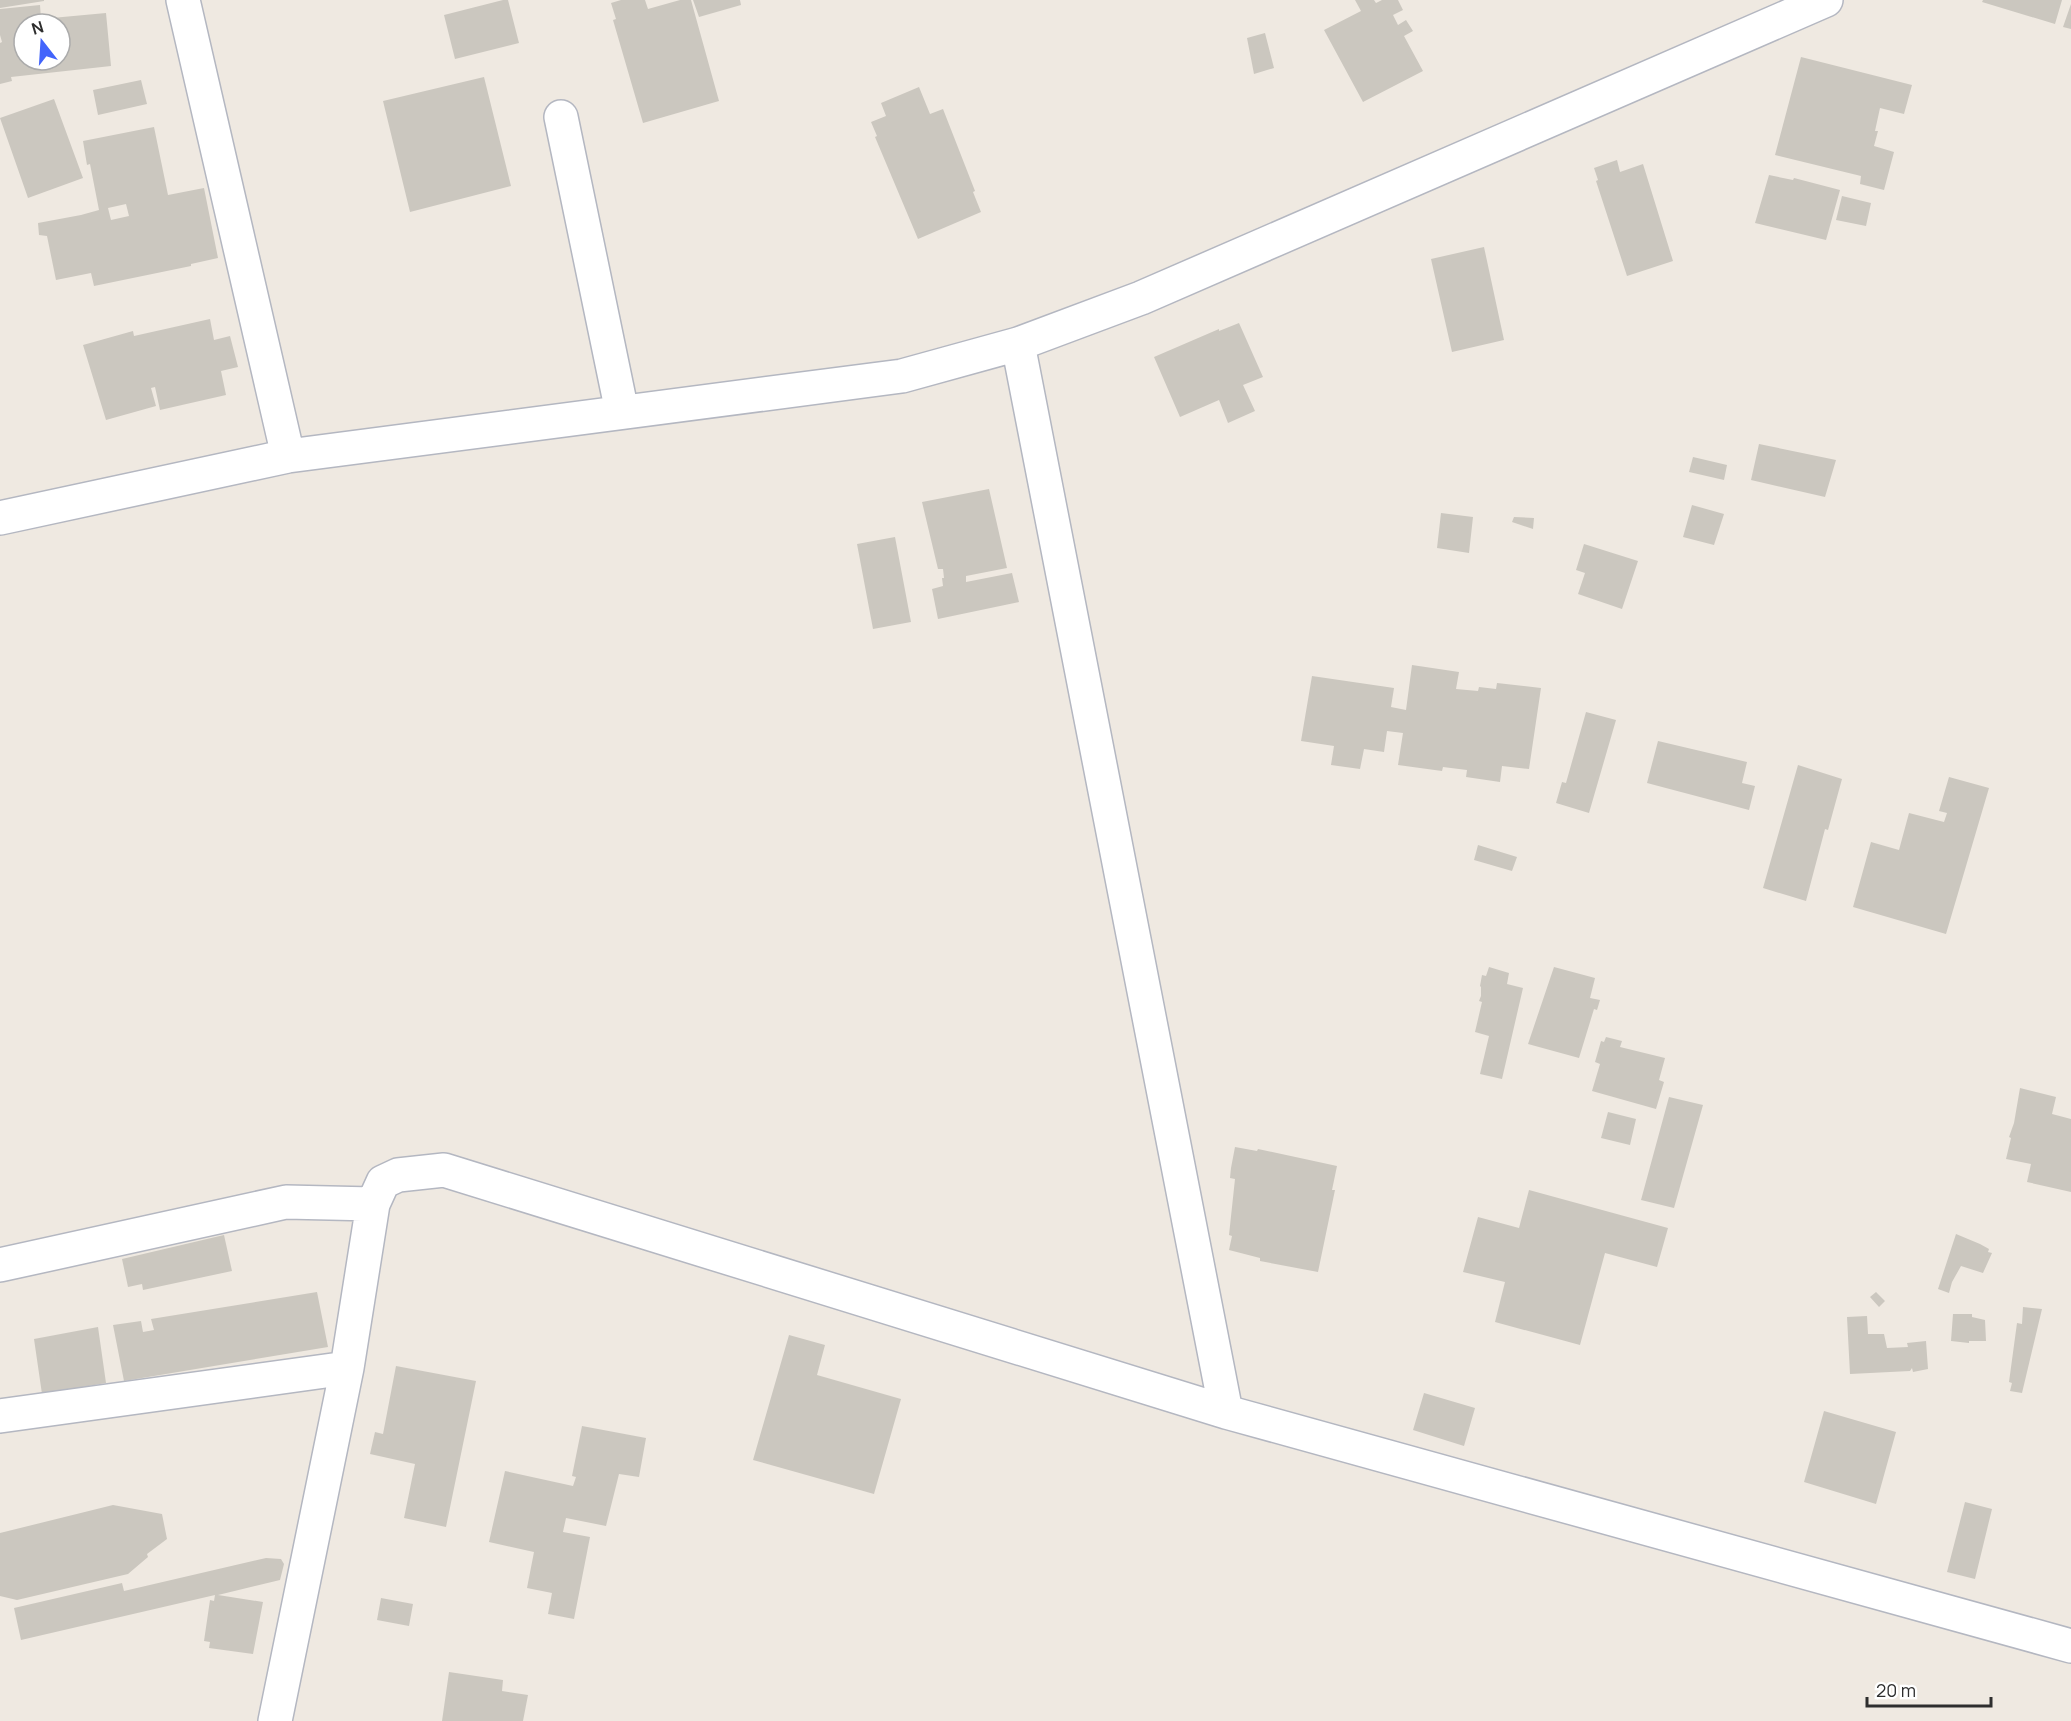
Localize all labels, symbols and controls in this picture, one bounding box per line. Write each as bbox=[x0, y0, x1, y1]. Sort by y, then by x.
north arrow bbox=[12, 12, 72, 72]
text: N bbox=[29, 15, 46, 40]
scale bar bbox=[1867, 1670, 1992, 1708]
text: 20 m bbox=[1876, 1678, 1916, 1702]

